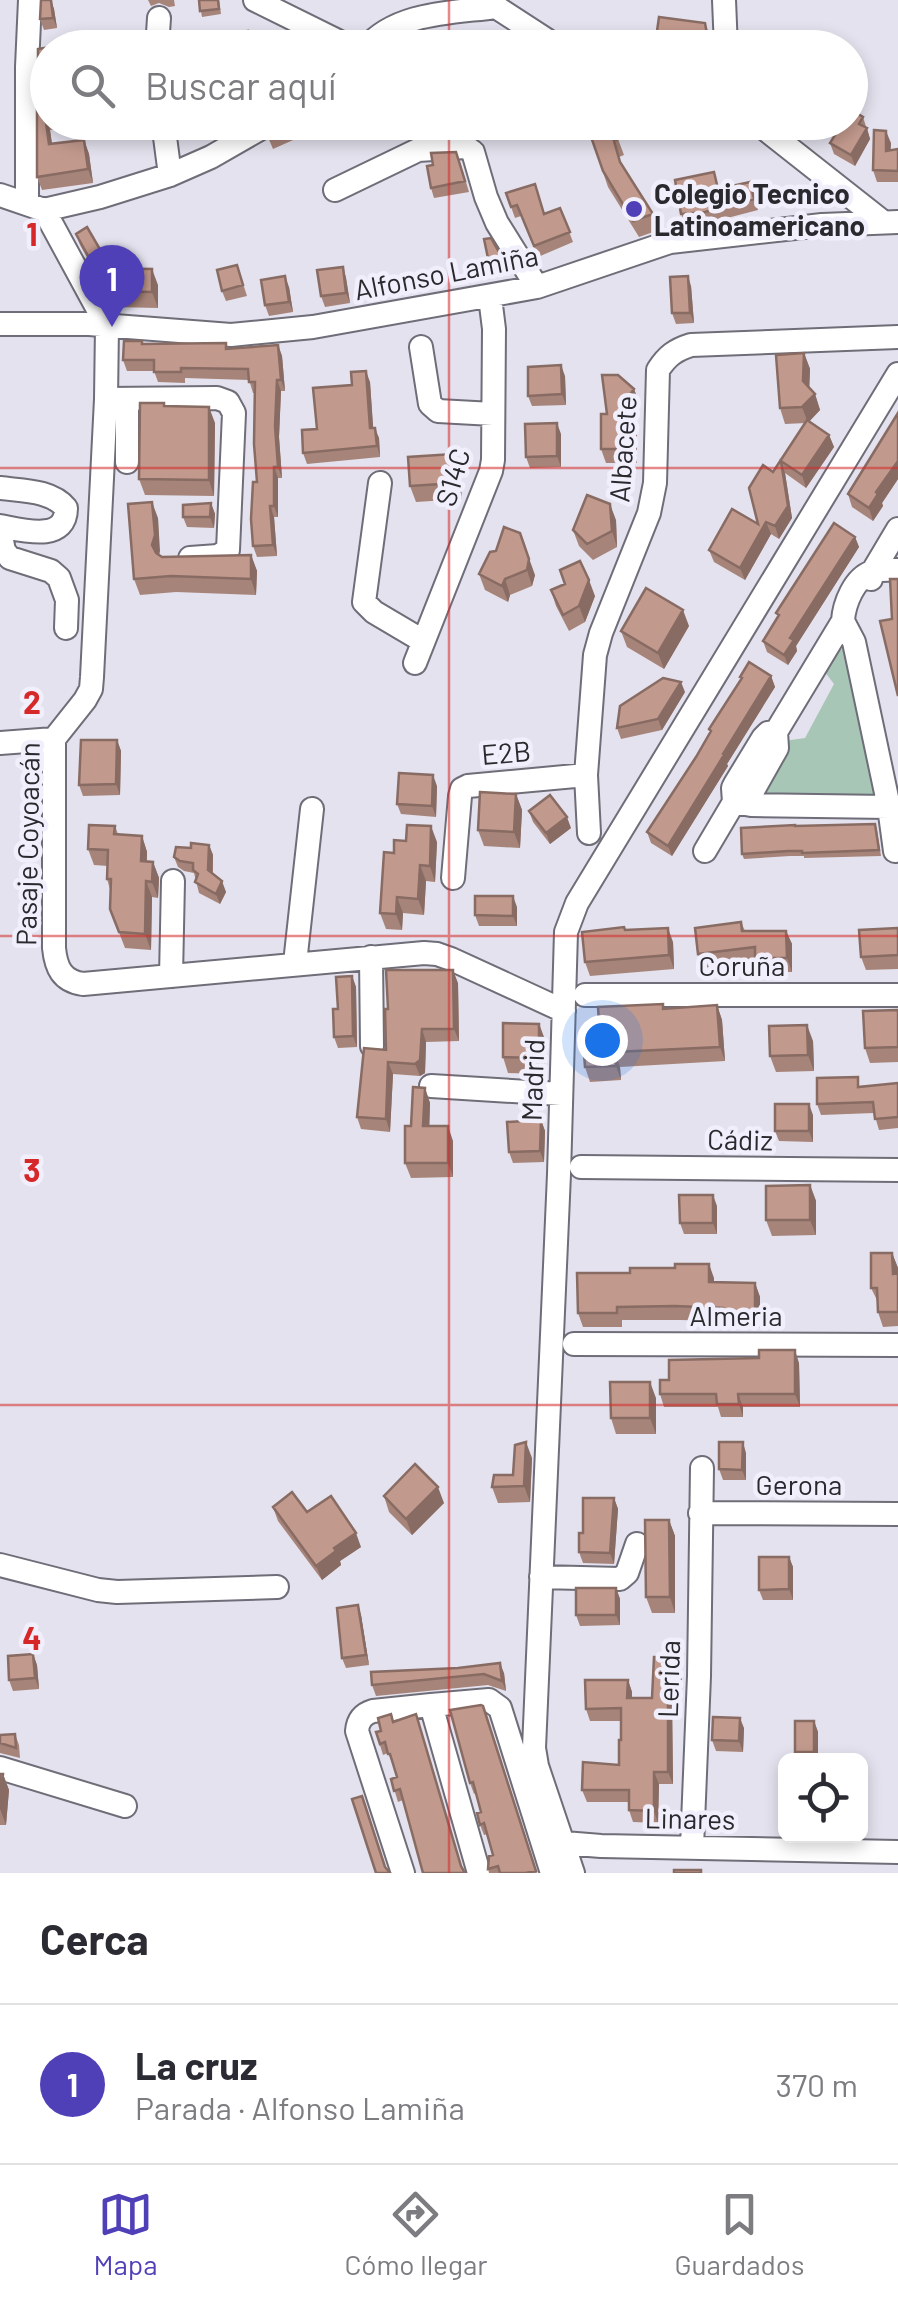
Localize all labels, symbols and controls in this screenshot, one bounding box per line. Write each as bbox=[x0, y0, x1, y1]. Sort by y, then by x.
search box bbox=[30, 30, 868, 140]
icon: search bbox=[65, 58, 120, 113]
text: Buscar aquí bbox=[145, 62, 336, 108]
place label: Colegio Tecnico Latinoamericano bbox=[654, 176, 865, 242]
marker: Colegio Tecnico Latinoamericano bbox=[623, 198, 645, 220]
text: 1 bbox=[26, 214, 38, 252]
street label: Alfonso Lamiña bbox=[351, 238, 541, 306]
pin: 1 bbox=[80, 245, 144, 327]
street label: Albacete bbox=[601, 394, 643, 504]
street label: S14C bbox=[428, 444, 476, 510]
text: 2 bbox=[23, 682, 41, 720]
street label: E2B bbox=[480, 733, 532, 771]
street label: Pasaje Coyoacán bbox=[8, 742, 46, 946]
street label: Coruña bbox=[699, 948, 785, 982]
your location bbox=[577, 1015, 628, 1066]
street label: Madrid bbox=[514, 1038, 550, 1122]
street label: Cádiz bbox=[707, 1121, 773, 1157]
text: 3 bbox=[23, 1150, 41, 1188]
street label: Almeria bbox=[690, 1298, 782, 1332]
street label: Gerona bbox=[756, 1467, 842, 1501]
text: 4 bbox=[22, 1618, 42, 1656]
street label: Lerida bbox=[650, 1640, 686, 1718]
map controls bbox=[778, 1753, 868, 1843]
button: locate bbox=[778, 1753, 868, 1843]
street label: Linares bbox=[644, 1800, 736, 1836]
text: Cerca bbox=[40, 1913, 149, 1963]
text: La cruz bbox=[135, 2042, 258, 2088]
text: 1 bbox=[67, 2065, 78, 2103]
text: 370 m bbox=[775, 2065, 858, 2103]
text: Parada · Alfonso Lamiña bbox=[135, 2088, 465, 2126]
tab: Mapa bbox=[93, 2187, 158, 2281]
tab: Cómo llegar bbox=[344, 2187, 488, 2281]
tab: Guardados bbox=[674, 2187, 805, 2281]

